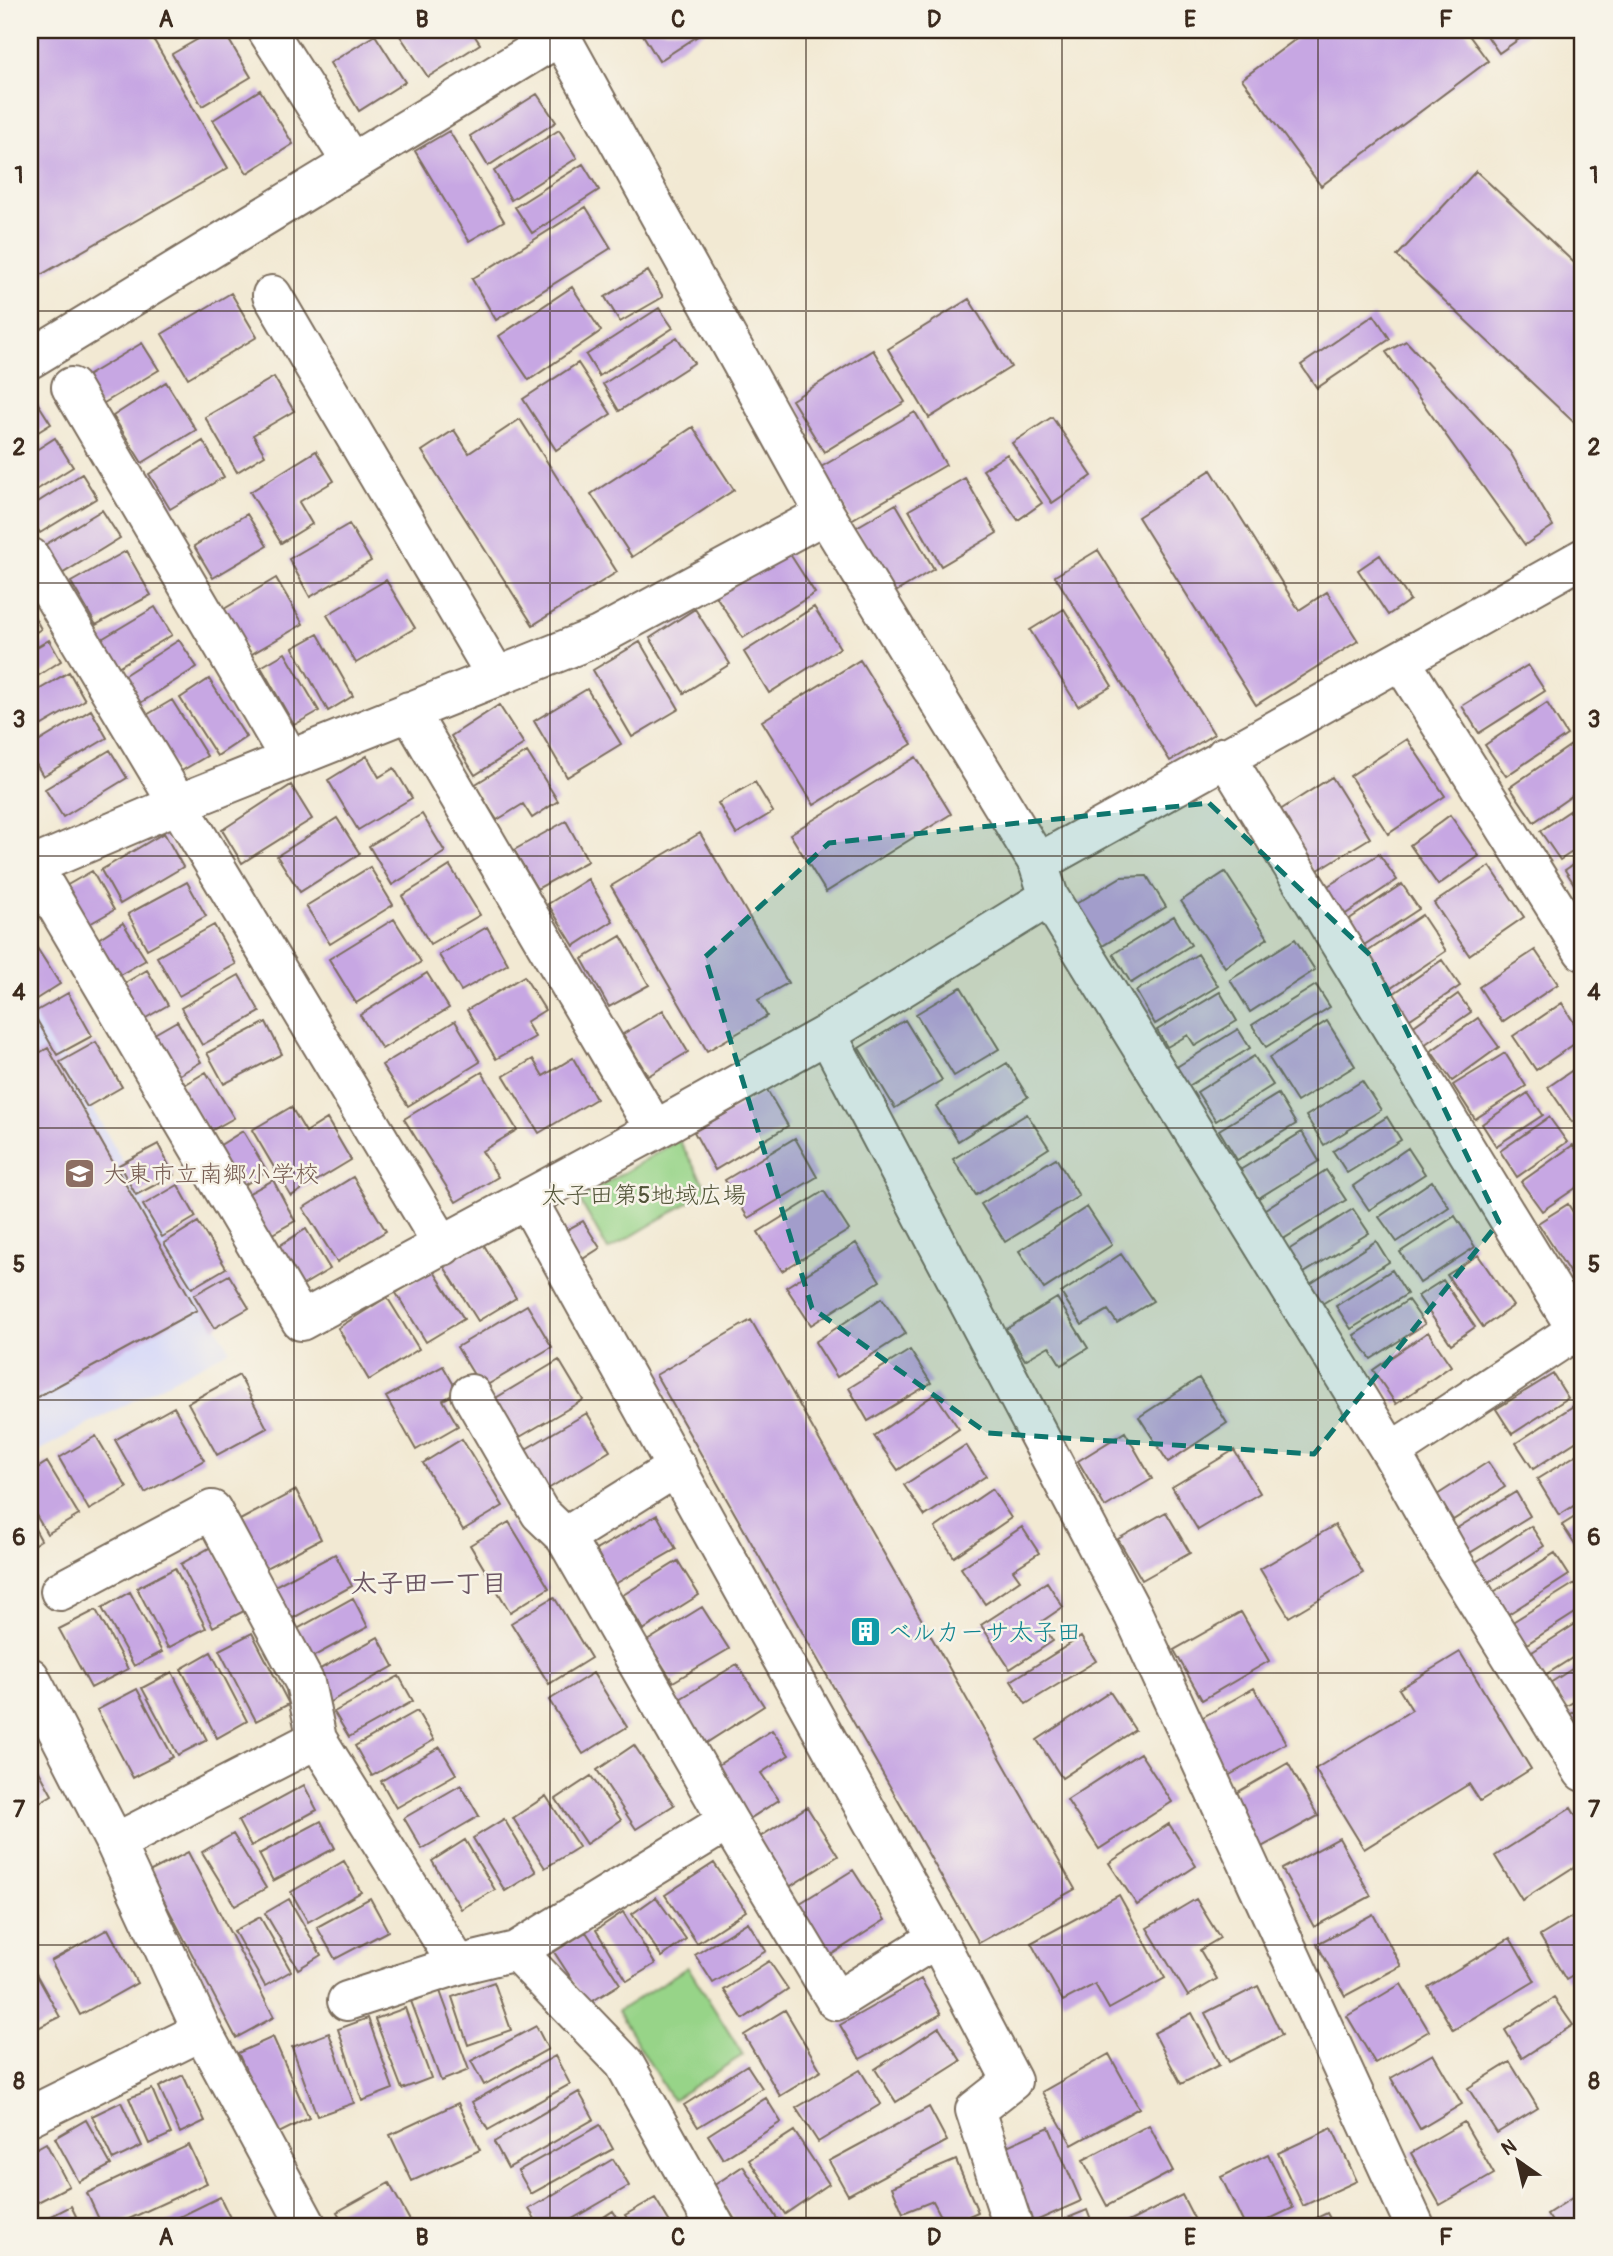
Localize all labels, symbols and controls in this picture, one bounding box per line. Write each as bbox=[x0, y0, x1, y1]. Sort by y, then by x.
text: A bbox=[159, 5, 174, 34]
text: B bbox=[415, 5, 429, 34]
text: C bbox=[671, 5, 685, 34]
text: D bbox=[927, 5, 941, 34]
text: E bbox=[1184, 5, 1196, 34]
text: F bbox=[1439, 5, 1453, 34]
text: 1 bbox=[15, 161, 24, 190]
text: 1 bbox=[1590, 161, 1599, 190]
text: 2 bbox=[13, 433, 26, 462]
text: 2 bbox=[1588, 433, 1601, 462]
text: 3 bbox=[13, 705, 25, 734]
text: 3 bbox=[1588, 705, 1600, 734]
text: 4 bbox=[12, 978, 26, 1007]
text: 4 bbox=[1587, 978, 1601, 1007]
school or university icon: 大東市立南郷小学校 bbox=[63, 1157, 97, 1191]
place label: 大東市立南郷小学校 bbox=[103, 1160, 319, 1189]
park label: 太子田第5地域広場 bbox=[541, 1181, 747, 1210]
text: 5 bbox=[13, 1250, 25, 1279]
text: 5 bbox=[1588, 1250, 1600, 1279]
text: 6 bbox=[12, 1523, 26, 1552]
text: 6 bbox=[1587, 1523, 1601, 1552]
district label: 太子田一丁目 bbox=[351, 1568, 507, 1600]
building icon: ベルカーサ太子田 bbox=[848, 1615, 882, 1649]
place label: ベルカーサ太子田 bbox=[888, 1618, 1081, 1647]
text: 7 bbox=[13, 1795, 26, 1824]
text: 7 bbox=[1588, 1795, 1601, 1824]
text: 8 bbox=[13, 2067, 25, 2096]
text: 8 bbox=[1588, 2067, 1600, 2096]
north arrow bbox=[1484, 2126, 1554, 2196]
text: N bbox=[1497, 2134, 1521, 2161]
text: A bbox=[159, 2223, 174, 2252]
text: B bbox=[415, 2223, 429, 2252]
text: C bbox=[671, 2223, 685, 2252]
text: D bbox=[927, 2223, 941, 2252]
text: E bbox=[1184, 2223, 1196, 2252]
text: F bbox=[1439, 2223, 1453, 2252]

